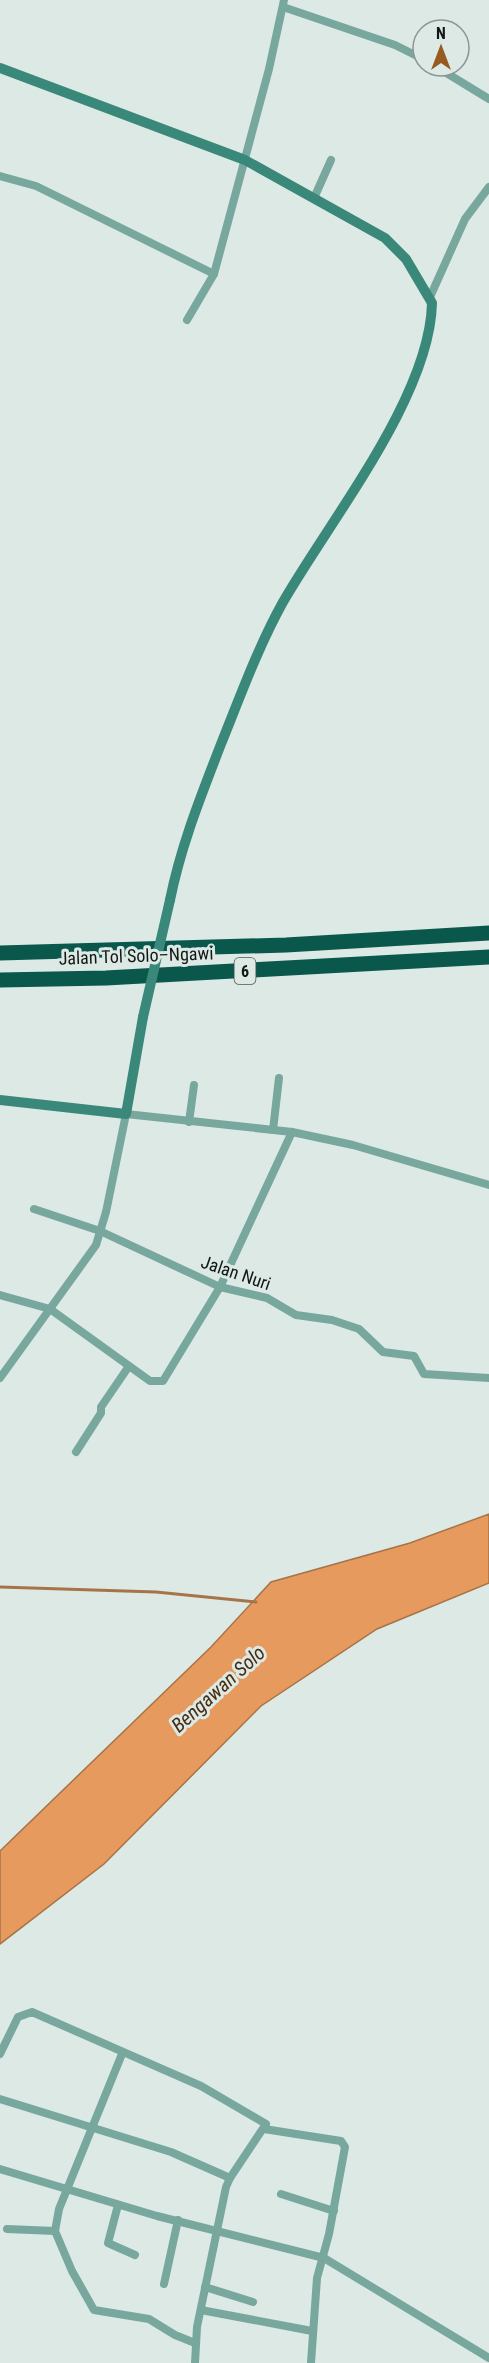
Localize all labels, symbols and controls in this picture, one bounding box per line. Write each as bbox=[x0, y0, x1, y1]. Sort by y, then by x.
north arrow bbox=[411, 18, 471, 78]
text: N bbox=[436, 24, 446, 43]
street label: Jalan Tol Solo–Ngawi bbox=[58, 942, 214, 969]
road number: 6 bbox=[234, 958, 256, 984]
street label: Jalan Nuri bbox=[199, 1251, 274, 1294]
water label: Bengawan Solo bbox=[166, 1641, 270, 1737]

